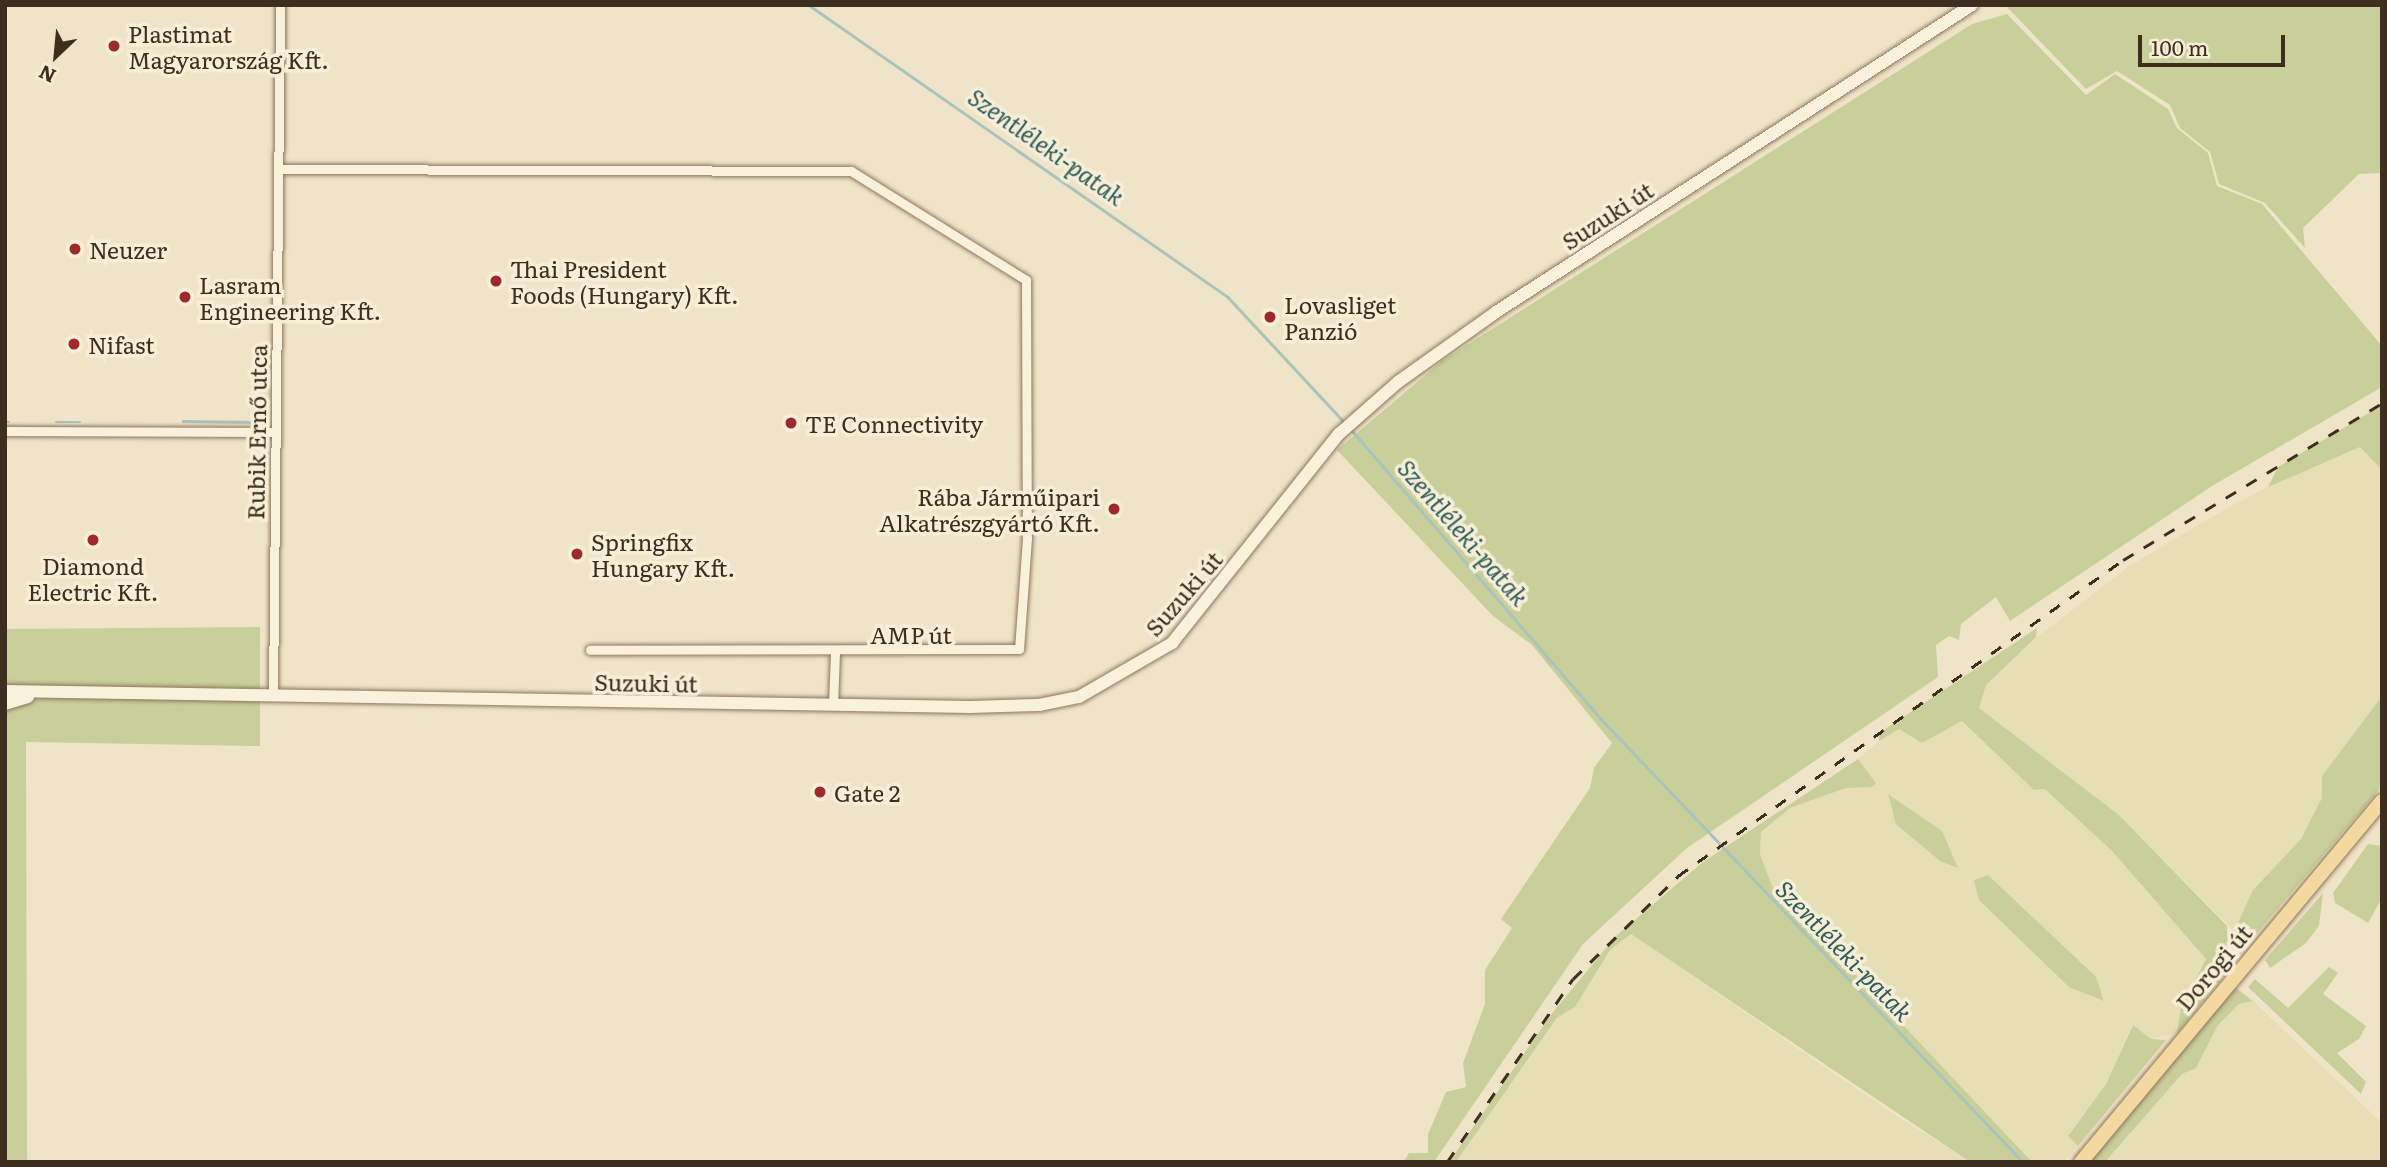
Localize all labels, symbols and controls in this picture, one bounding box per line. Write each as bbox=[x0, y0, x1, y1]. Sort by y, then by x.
place label: Plastimat Magyarország Kft. bbox=[128, 19, 329, 73]
north arrow bbox=[21, 21, 91, 91]
scale bar bbox=[2142, 21, 2289, 65]
text: 100 m bbox=[2151, 31, 2208, 62]
marker: Plastimat Magyarország Kft. bbox=[106, 38, 122, 54]
text: N bbox=[33, 59, 60, 91]
water label: Szentléleki-patak bbox=[963, 81, 1131, 211]
street label: Suzuki út bbox=[1556, 175, 1658, 255]
place label: Neuzer bbox=[89, 235, 167, 263]
marker: Neuzer bbox=[67, 241, 83, 257]
place label: Thai President Foods (Hungary) Kft. bbox=[510, 254, 739, 308]
place label: Lasram Engineering Kft. bbox=[199, 270, 381, 324]
marker: Thai President Foods (Hungary) Kft. bbox=[488, 273, 504, 289]
marker: Lasram Engineering Kft. bbox=[177, 289, 193, 305]
place label: Lovasliget Panzió bbox=[1284, 290, 1396, 344]
marker: Lovasliget Panzió bbox=[1262, 309, 1278, 325]
place label: Nifast bbox=[88, 330, 154, 358]
marker: Nifast bbox=[66, 336, 82, 352]
street label: Rubik Ernő utca bbox=[241, 344, 271, 520]
place label: TE Connectivity bbox=[805, 409, 983, 437]
marker: TE Connectivity bbox=[783, 415, 799, 431]
water label: Szentléleki-patak bbox=[1393, 453, 1535, 611]
place label: Rába Járműipari Alkatrészgyártó Kft. bbox=[879, 482, 1100, 536]
marker: Rába Járműipari Alkatrészgyártó Kft. bbox=[1106, 501, 1122, 517]
place label: Springfix Hungary Kft. bbox=[591, 527, 735, 581]
marker: Diamond Electric Kft. bbox=[85, 532, 101, 548]
street label: Suzuki út bbox=[1139, 545, 1227, 641]
marker: Springfix Hungary Kft. bbox=[569, 546, 585, 562]
place label: Diamond Electric Kft. bbox=[28, 551, 158, 605]
street label: AMP út bbox=[870, 620, 952, 648]
street label: Suzuki út bbox=[594, 667, 698, 697]
place label: Gate 2 bbox=[834, 778, 900, 806]
marker: Gate 2 bbox=[812, 784, 828, 800]
water label: Szentléleki-patak bbox=[1771, 874, 1919, 1026]
street label: Dorogi út bbox=[2169, 919, 2257, 1015]

